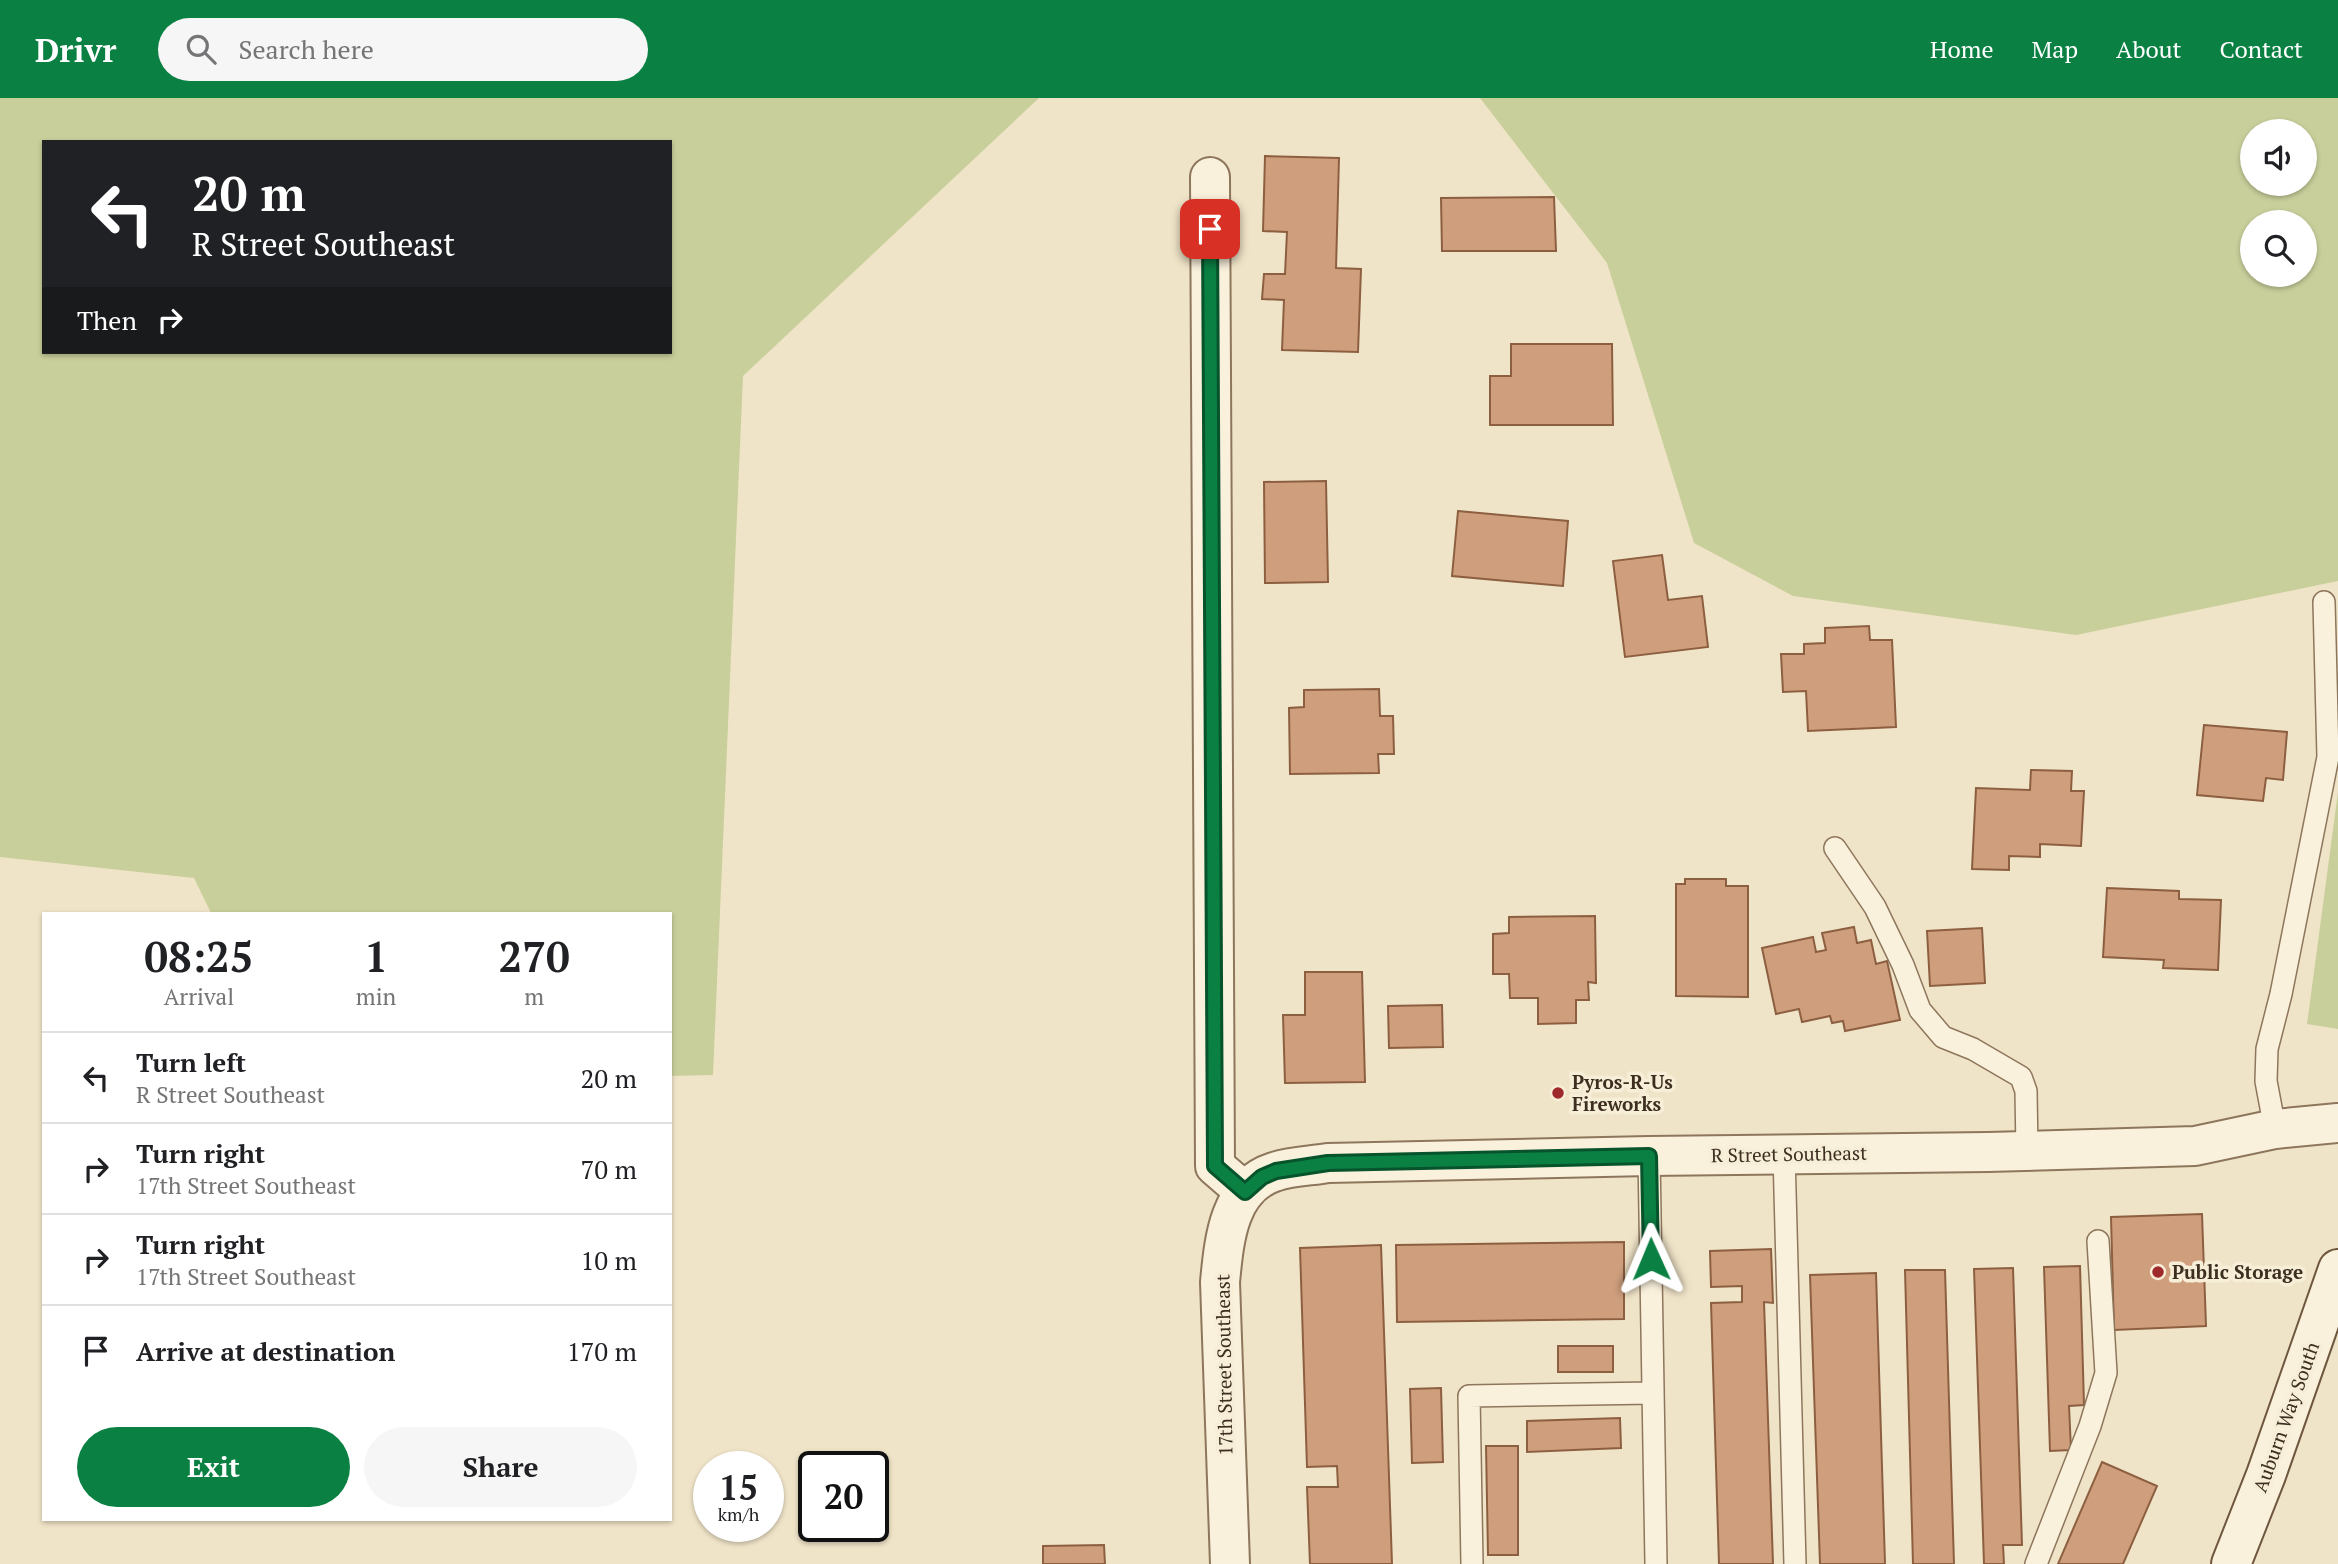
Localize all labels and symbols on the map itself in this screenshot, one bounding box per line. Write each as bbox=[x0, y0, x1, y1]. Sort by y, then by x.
pin bbox=[1180, 199, 1240, 259]
place label: Pyros-R-Us Fireworks bbox=[1572, 1069, 1673, 1116]
marker: Pyros-R-Us Fireworks bbox=[1550, 1085, 1566, 1101]
street label: R Street Southeast bbox=[1711, 1140, 1867, 1167]
position arrow bbox=[1614, 1222, 1688, 1296]
place label: Public Storage bbox=[2172, 1259, 2303, 1284]
marker: Public Storage bbox=[2150, 1264, 2166, 1280]
street label: 17th Street Southeast bbox=[1209, 1274, 1238, 1456]
street label: Auburn Way South bbox=[2247, 1338, 2324, 1496]
speed limit sign: 20 bbox=[798, 1451, 889, 1542]

